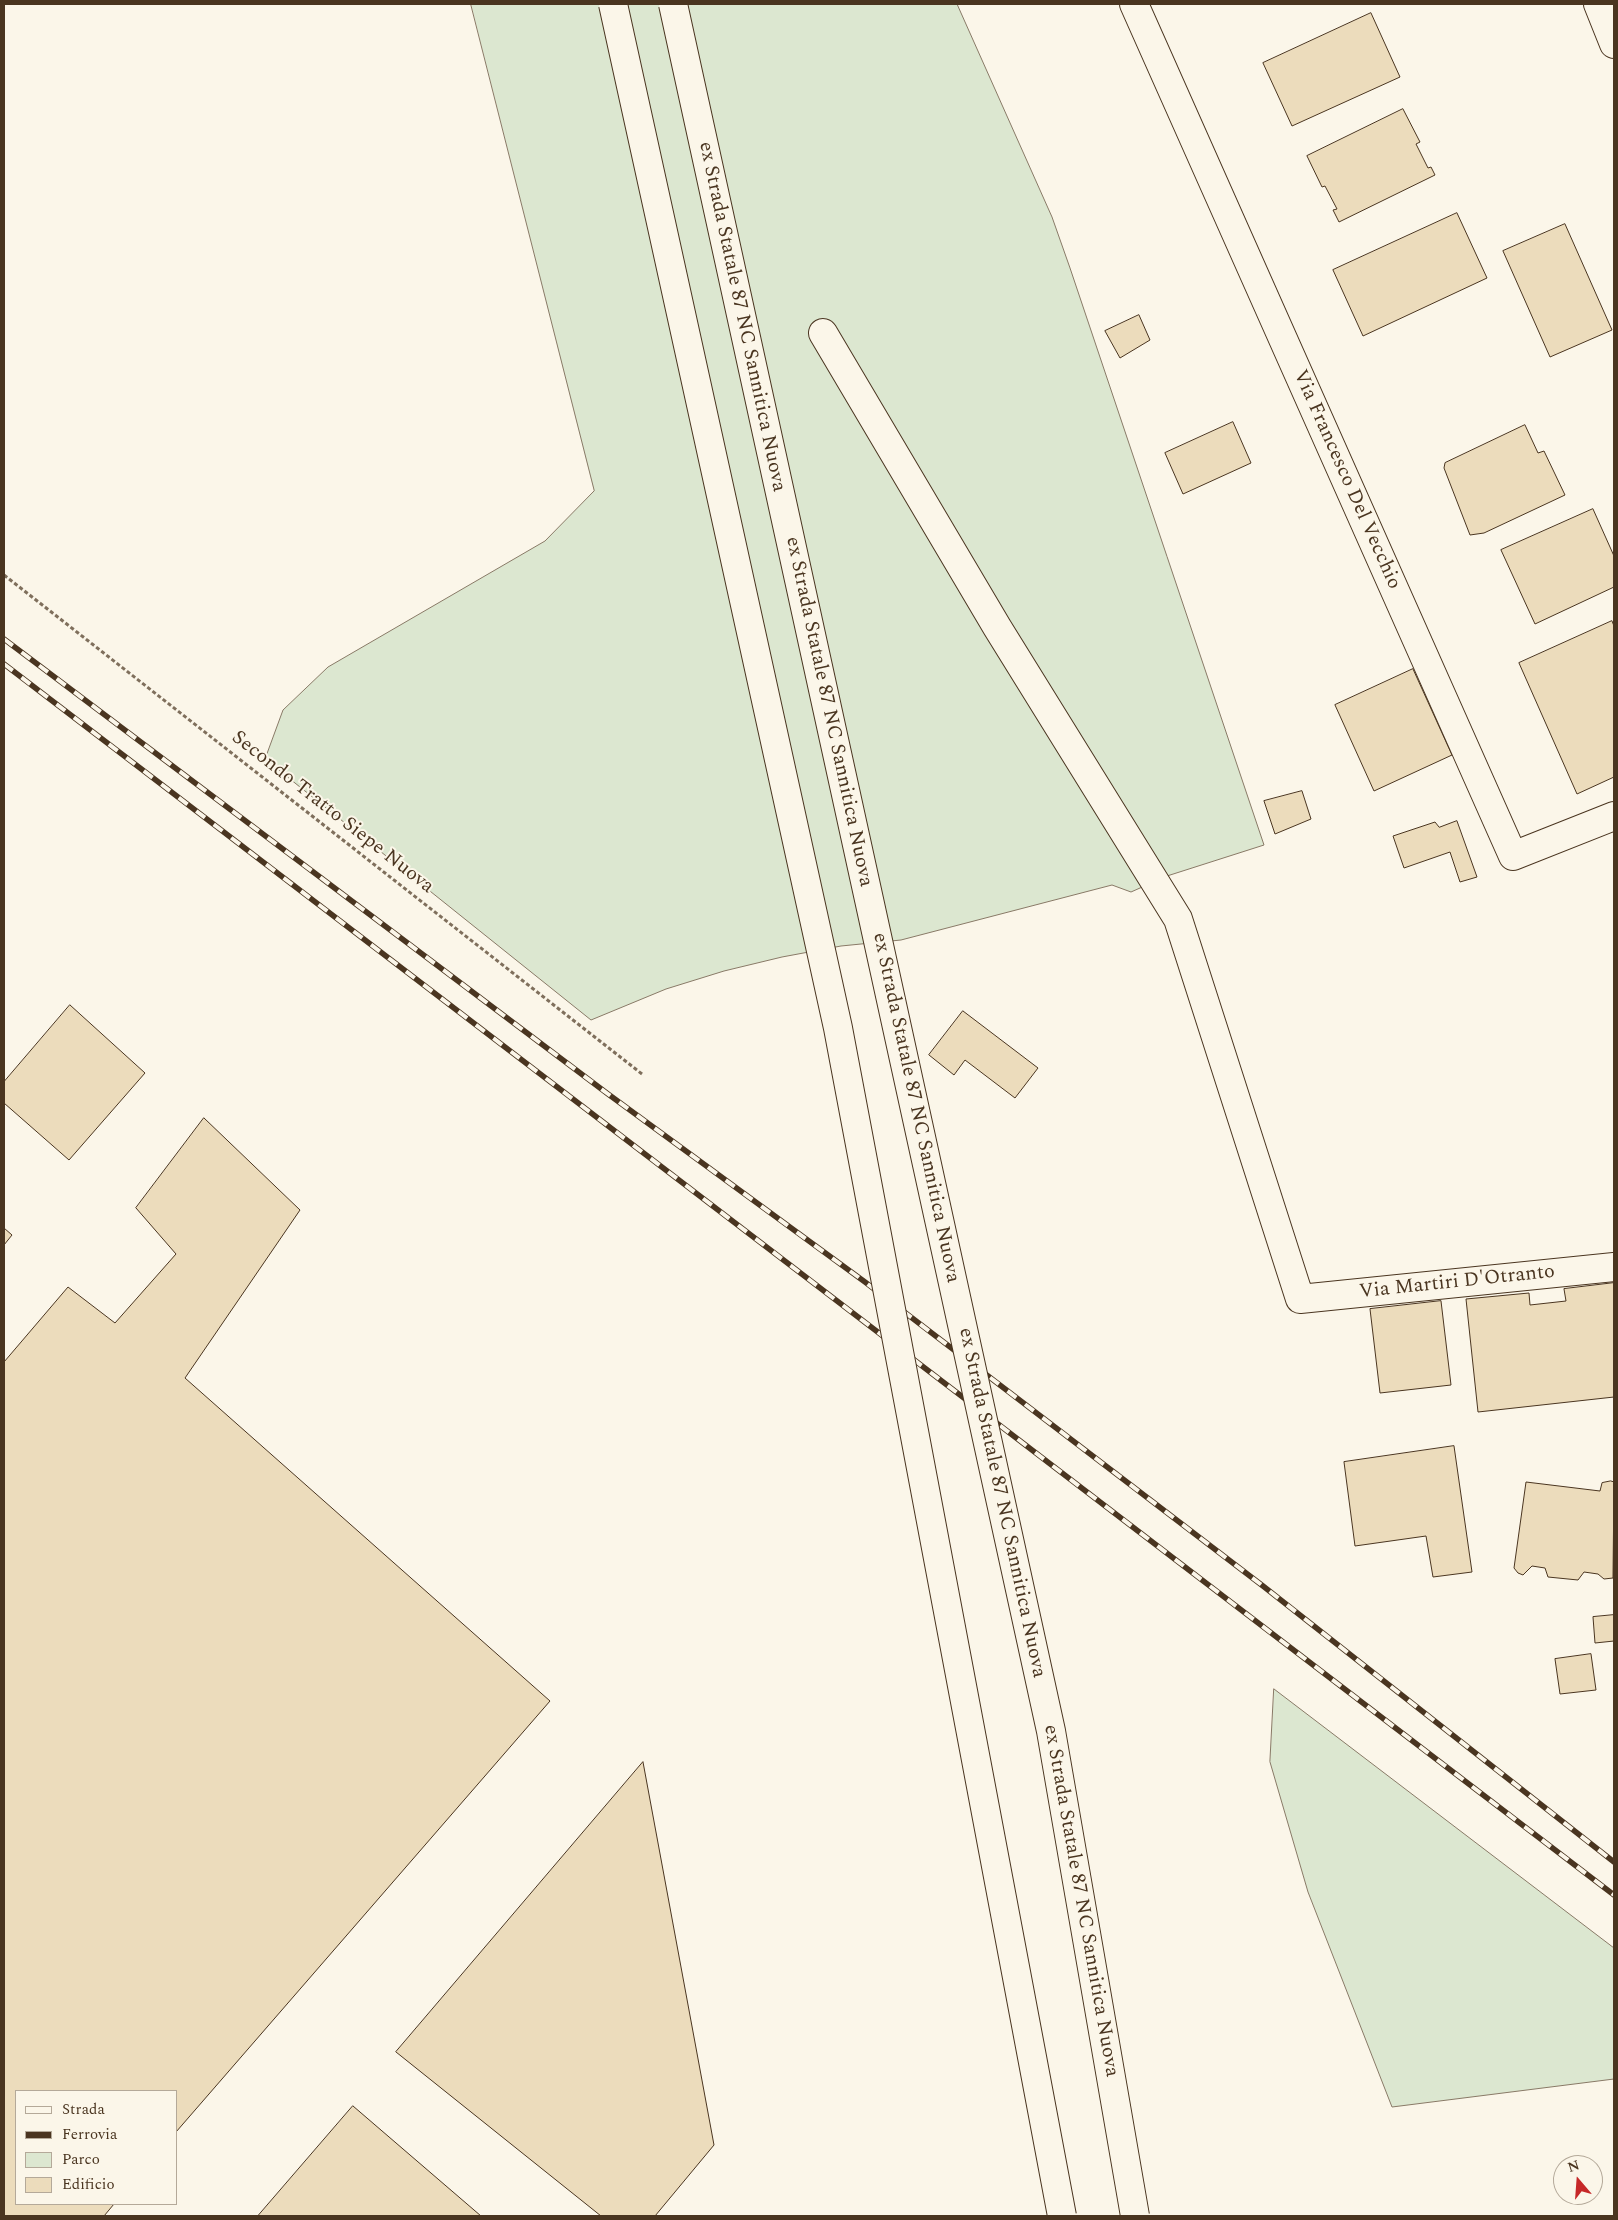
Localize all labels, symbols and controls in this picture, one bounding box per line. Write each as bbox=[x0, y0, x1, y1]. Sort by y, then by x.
street label: ex Strada Statale 87 NC Sannitica Nuova bbox=[692, 140, 790, 494]
street label: Via Francesco Del Vecchio bbox=[1287, 367, 1405, 593]
street label: ex Strada Statale 87 NC Sannitica Nuova bbox=[779, 535, 877, 889]
street label: Secondo Tratto Siepe Nuova bbox=[226, 726, 438, 900]
street label: ex Strada Statale 87 NC Sannitica Nuova bbox=[866, 931, 964, 1285]
street label: Via Martiri D'Otranto bbox=[1358, 1261, 1556, 1305]
street label: ex Strada Statale 87 NC Sannitica Nuova bbox=[952, 1326, 1050, 1680]
street label: ex Strada Statale 87 NC Sannitica Nuova bbox=[1037, 1723, 1123, 2079]
legend bbox=[15, 2090, 178, 2205]
text: Strada bbox=[62, 2098, 105, 2121]
text: Ferrovia bbox=[62, 2123, 117, 2146]
text: Parco bbox=[62, 2148, 100, 2171]
text: N bbox=[1565, 2154, 1582, 2178]
north arrow bbox=[1553, 2155, 1603, 2205]
text: Edificio bbox=[62, 2173, 115, 2196]

